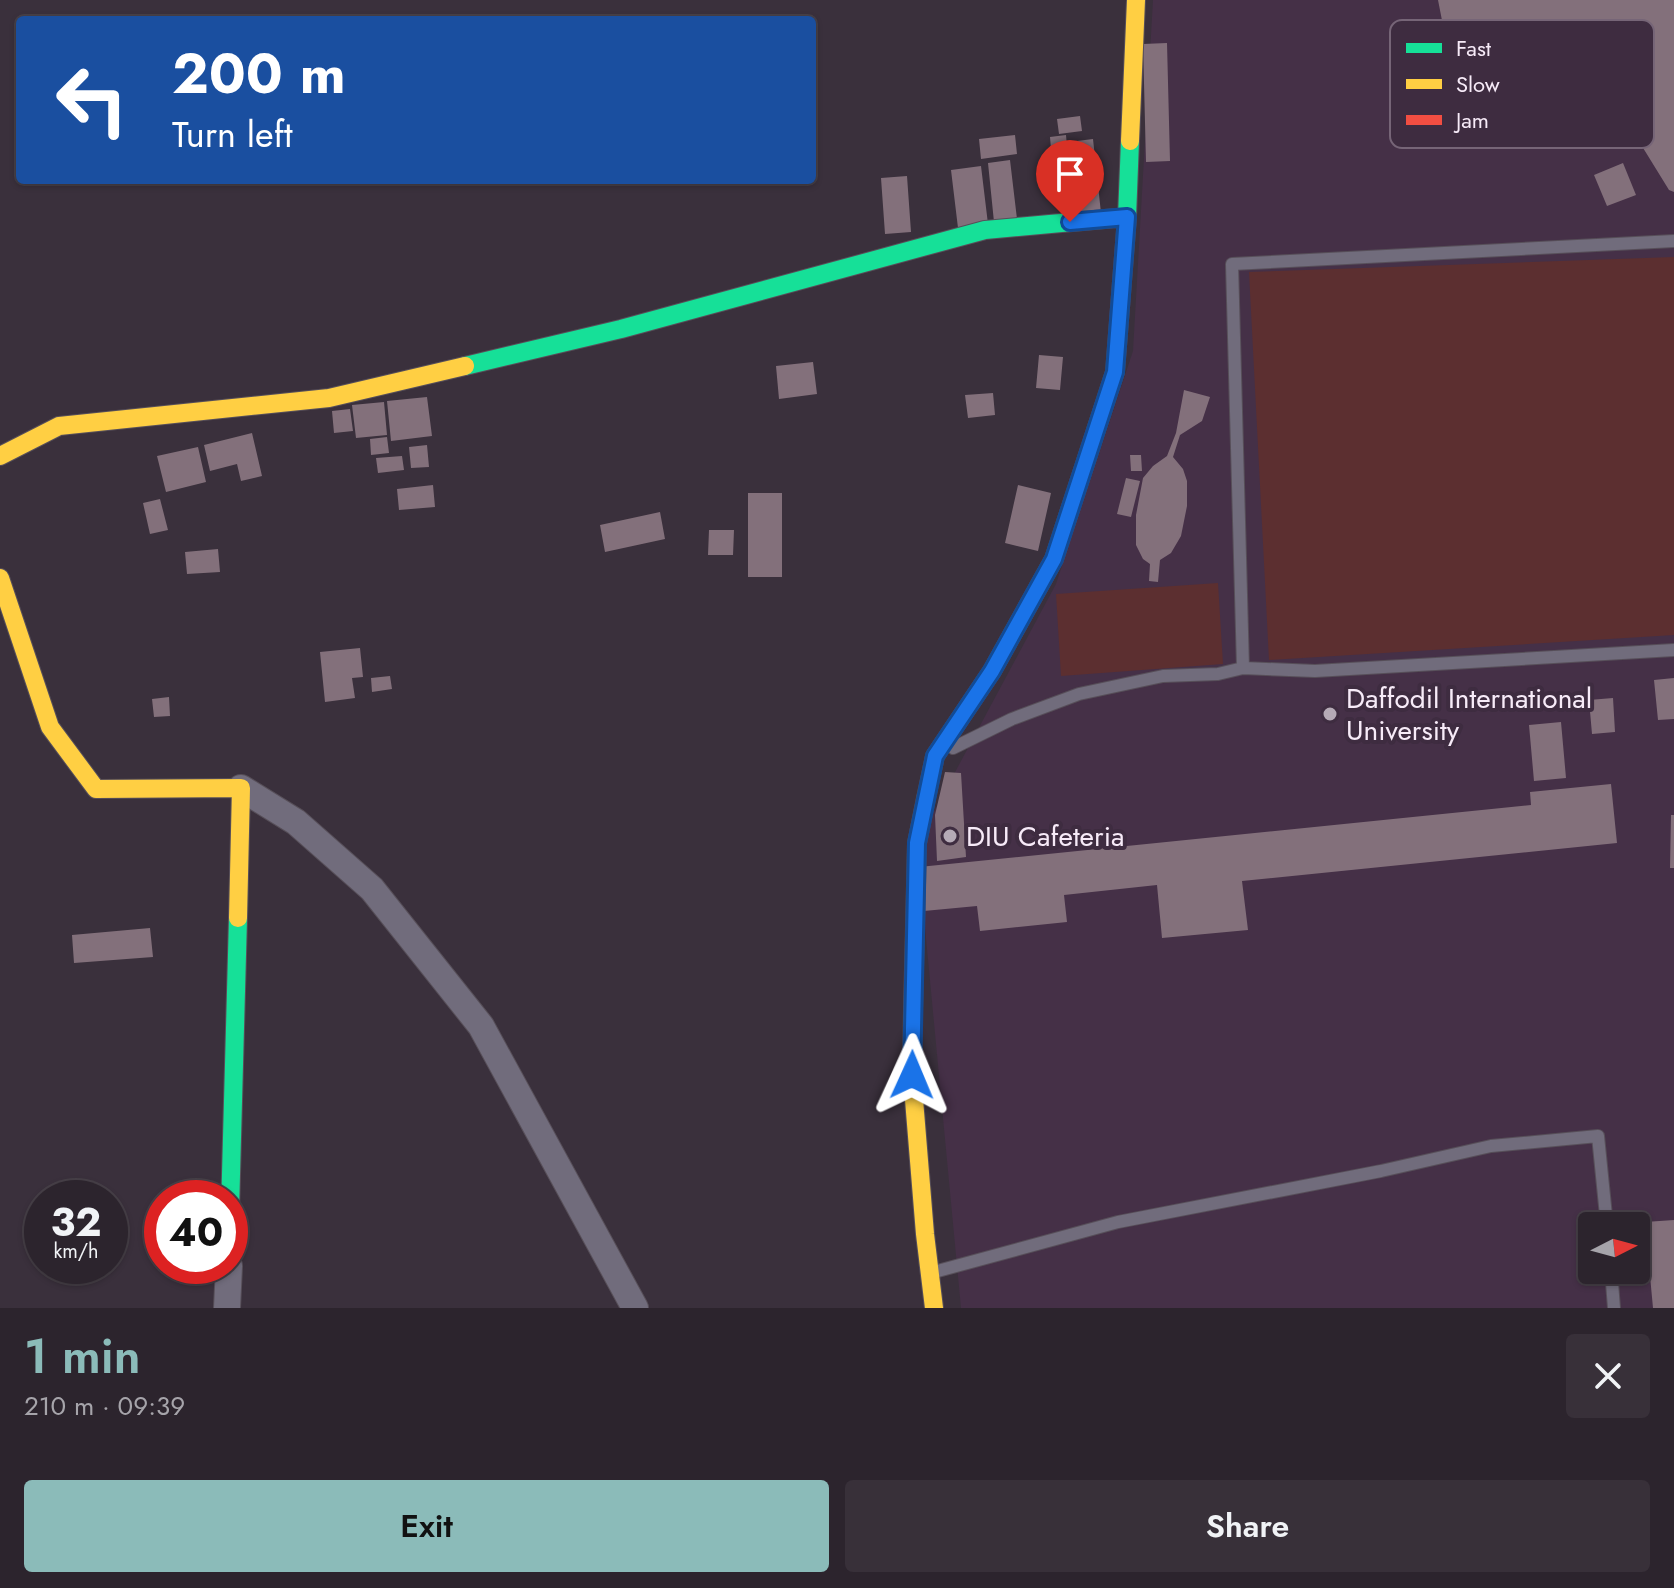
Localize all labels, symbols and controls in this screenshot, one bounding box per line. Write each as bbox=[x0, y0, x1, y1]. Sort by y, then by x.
legend bbox=[1390, 20, 1654, 148]
text: Fast bbox=[1456, 32, 1492, 64]
text: 200 m bbox=[172, 33, 346, 114]
icon: left bbox=[40, 48, 144, 152]
text: Slow bbox=[1456, 68, 1500, 100]
text: Jam bbox=[1453, 104, 1489, 136]
text: Turn left bbox=[172, 108, 293, 160]
pin bbox=[1036, 140, 1104, 222]
icon: arrive bbox=[1048, 152, 1092, 196]
place label: Daffodil International University bbox=[1346, 678, 1592, 751]
marker: Daffodil International University bbox=[1321, 705, 1339, 723]
place label: DIU Cafeteria bbox=[966, 816, 1124, 857]
marker: DIU Cafeteria bbox=[941, 827, 959, 845]
position arrow bbox=[870, 1033, 954, 1117]
speed limit sign: 40 bbox=[144, 1180, 248, 1284]
text: 32 bbox=[50, 1193, 102, 1251]
north arrow bbox=[1578, 1212, 1650, 1284]
map controls bbox=[1578, 1212, 1650, 1284]
text: km/h bbox=[53, 1237, 99, 1266]
text: 1 min bbox=[24, 1322, 141, 1391]
button: close bbox=[1566, 1334, 1650, 1418]
text: 210 m · 09:39 bbox=[24, 1387, 185, 1425]
button: Exit bbox=[24, 1480, 829, 1572]
button: Share bbox=[845, 1480, 1650, 1572]

